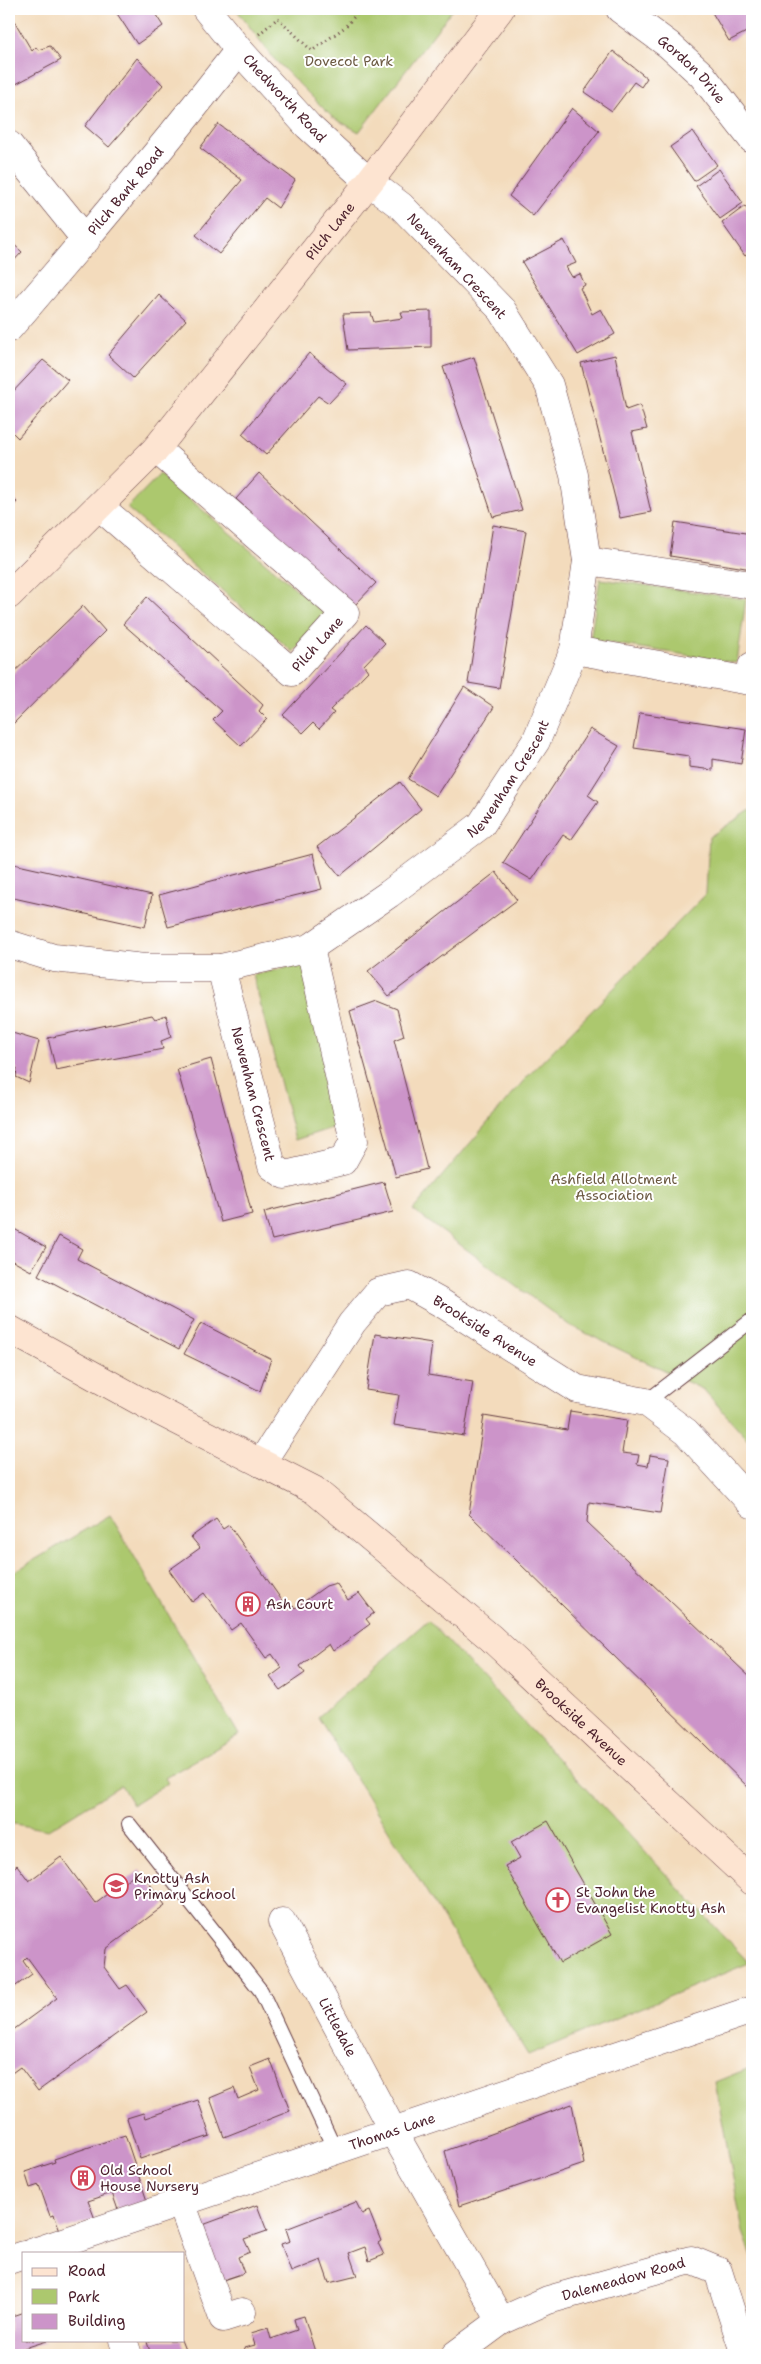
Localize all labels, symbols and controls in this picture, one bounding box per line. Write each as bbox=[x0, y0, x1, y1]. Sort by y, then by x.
street label: Gordon Drive bbox=[654, 31, 730, 107]
street label: Chedworth Road bbox=[239, 50, 331, 146]
park label: Dovecot Park bbox=[305, 52, 393, 70]
street label: Pilch Bank Road bbox=[83, 143, 168, 239]
street label: Pilch Lane bbox=[301, 198, 359, 264]
street label: Newenham Crescent bbox=[403, 209, 511, 323]
street label: Pilch Lane bbox=[287, 612, 347, 676]
street label: Newenham Crescent bbox=[463, 717, 553, 842]
street label: Newenham Crescent bbox=[227, 1025, 279, 1163]
park label: Ashfield Allotment Association bbox=[551, 1170, 678, 1204]
street label: Brookside Avenue bbox=[430, 1291, 541, 1370]
building icon: Ash Court bbox=[235, 1591, 261, 1617]
place label: Ash Court bbox=[266, 1595, 333, 1613]
street label: Brookside Avenue bbox=[531, 1675, 631, 1770]
place label: Knotty Ash Primary School bbox=[134, 1869, 236, 1903]
school or university icon: Knotty Ash Primary School bbox=[103, 1873, 129, 1899]
place label: St John the Evangelist Knotty Ash bbox=[576, 1883, 726, 1917]
church icon: St John the Evangelist Knotty Ash bbox=[545, 1887, 571, 1913]
street label: Littledale bbox=[315, 1994, 361, 2060]
street label: Thomas Lane bbox=[346, 2108, 438, 2154]
place label: Old School House Nursery bbox=[100, 2161, 199, 2195]
building icon: Old School House Nursery bbox=[70, 2165, 96, 2191]
legend bbox=[22, 2252, 185, 2342]
street label: Dalemeadow Road bbox=[560, 2253, 687, 2305]
text: Road bbox=[68, 2261, 106, 2281]
text: Park bbox=[68, 2287, 100, 2307]
text: Building bbox=[68, 2311, 125, 2331]

